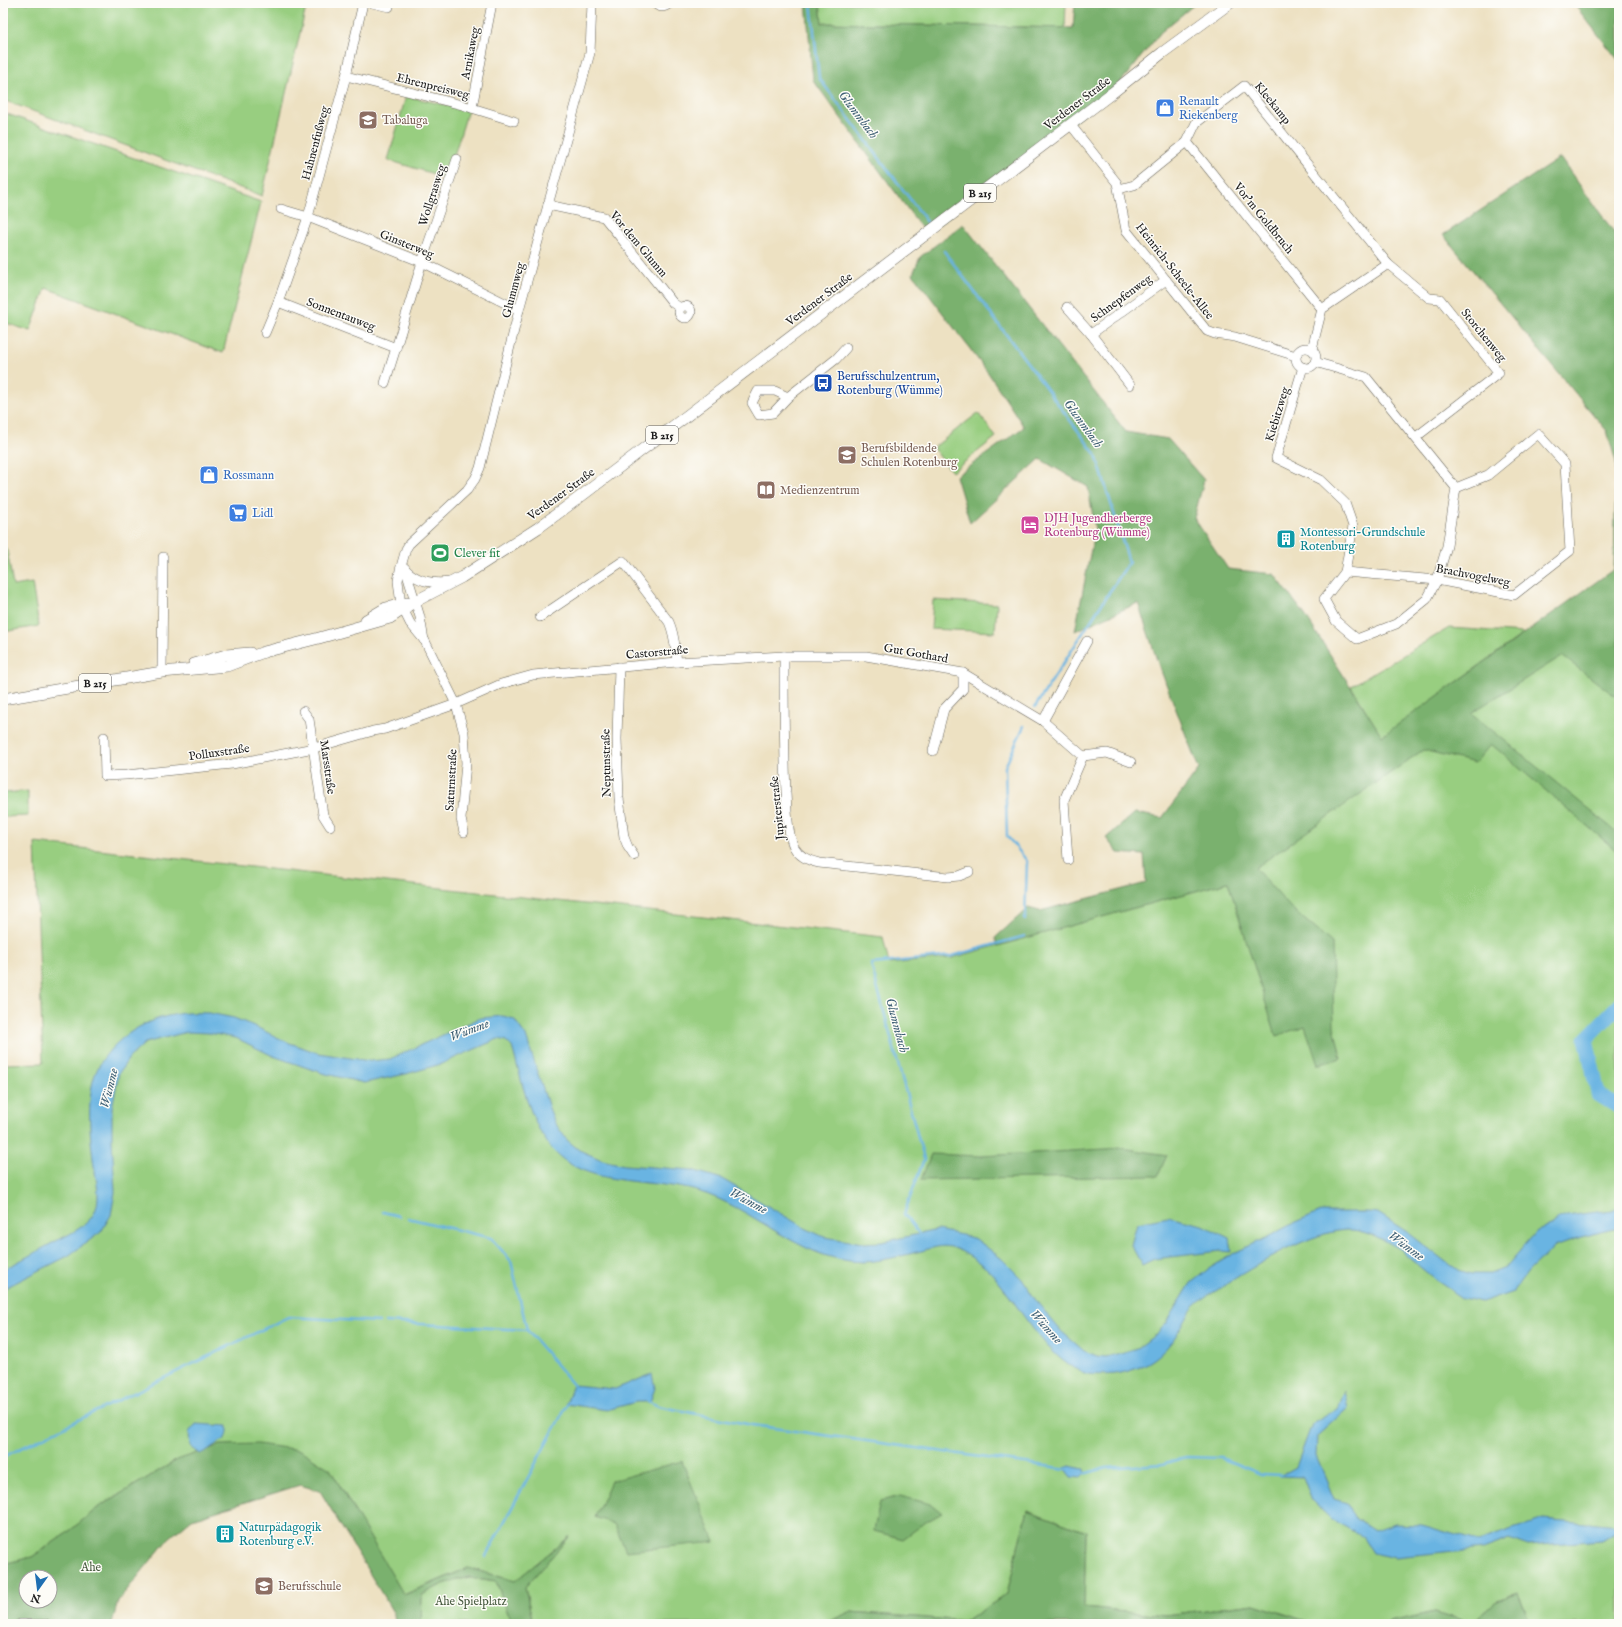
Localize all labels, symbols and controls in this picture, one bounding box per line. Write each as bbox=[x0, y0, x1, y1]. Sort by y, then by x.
street label: Arnikaweg bbox=[458, 25, 483, 82]
street label: Ehrenpreisweg bbox=[395, 70, 471, 104]
street label: Verdener Straße bbox=[1040, 73, 1114, 134]
street label: Kleekamp bbox=[1250, 79, 1295, 129]
water label: Glummbach bbox=[834, 87, 882, 143]
place label: Renault Riekenberg bbox=[1179, 94, 1238, 123]
shop icon: Renault Riekenberg bbox=[1154, 97, 1176, 119]
street label: Hahnenfußweg bbox=[298, 104, 333, 182]
school or university icon: Tabaluga bbox=[357, 109, 379, 131]
place label: Tabaluga bbox=[382, 113, 429, 128]
street label: Wollgrasweg bbox=[415, 162, 450, 228]
street label: Vor'm Goldbruch bbox=[1230, 179, 1297, 257]
road number: B 215 bbox=[964, 184, 996, 202]
street label: Vor dem Glumm bbox=[606, 207, 671, 281]
street label: Heinrich-Scheele-Allee bbox=[1132, 220, 1217, 323]
street label: Ginsterweg bbox=[377, 227, 437, 262]
street label: Glummweg bbox=[499, 260, 528, 320]
street label: Verdener Straße bbox=[782, 269, 856, 330]
street label: Schnepfenweg bbox=[1088, 271, 1156, 326]
street label: Sonnentauweg bbox=[304, 294, 378, 335]
street label: Storchenweg bbox=[1458, 306, 1510, 365]
place label: Berufsschulzentrum, Rotenburg (Wümme) bbox=[837, 369, 943, 398]
bus stop icon: Berufsschulzentrum, Rotenburg (Wümme) bbox=[812, 372, 834, 394]
street label: Kiebitzweg bbox=[1262, 385, 1293, 443]
water label: Glummbach bbox=[1059, 396, 1106, 452]
road number: B 215 bbox=[646, 426, 678, 444]
place label: Berufsbildende Schulen Rotenburg bbox=[861, 441, 958, 470]
school or university icon: Berufsbildende Schulen Rotenburg bbox=[836, 444, 858, 466]
shop icon: Rossmann bbox=[198, 464, 220, 486]
street label: Verdener Straße bbox=[524, 465, 598, 524]
place label: Rossmann bbox=[223, 468, 275, 483]
library icon: Medienzentrum bbox=[755, 479, 777, 501]
place label: Medienzentrum bbox=[780, 483, 860, 498]
supermarket icon: Lidl bbox=[227, 502, 249, 524]
place label: Lidl bbox=[252, 506, 274, 521]
place label: DJH Jugendherberge Rotenburg (Wümme) bbox=[1044, 511, 1152, 540]
hotel icon: DJH Jugendherberge Rotenburg (Wümme) bbox=[1019, 514, 1041, 536]
place label: Montessori-Grundschule Rotenburg bbox=[1300, 525, 1426, 554]
building icon: Montessori-Grundschule Rotenburg bbox=[1275, 528, 1297, 550]
sports icon: Clever fit bbox=[429, 542, 451, 564]
place label: Clever fit bbox=[454, 546, 500, 561]
street label: Brachvogelweg bbox=[1434, 561, 1512, 590]
street label: Gut Gothard bbox=[883, 640, 950, 667]
street label: Castorstraße bbox=[625, 642, 689, 663]
road number: B 215 bbox=[79, 674, 111, 692]
street label: Neptunstraße bbox=[598, 728, 616, 797]
street label: Marsstraße bbox=[316, 739, 339, 796]
street label: Polluxstraße bbox=[188, 741, 251, 764]
street label: Saturnstraße bbox=[442, 748, 461, 811]
street label: Jupiterstraße bbox=[767, 775, 790, 843]
water label: Glummbach bbox=[881, 996, 912, 1055]
water label: Wümme bbox=[448, 1015, 492, 1046]
water label: Wümme bbox=[96, 1066, 123, 1110]
water label: Wümme bbox=[726, 1184, 771, 1219]
water label: Wümme bbox=[1385, 1227, 1428, 1265]
water label: Wümme bbox=[1026, 1306, 1066, 1348]
place label: Naturpädagogik Rotenburg e.V. bbox=[239, 1520, 322, 1549]
building icon: Naturpädagogik Rotenburg e.V. bbox=[214, 1523, 236, 1545]
park label: Ahe bbox=[80, 1560, 101, 1575]
north arrow bbox=[18, 1569, 58, 1609]
school or university icon: Berufsschule bbox=[253, 1575, 275, 1597]
place label: Berufsschule bbox=[278, 1579, 342, 1594]
text: N bbox=[29, 1590, 43, 1606]
park label: Ahe Spielplatz bbox=[434, 1594, 507, 1610]

